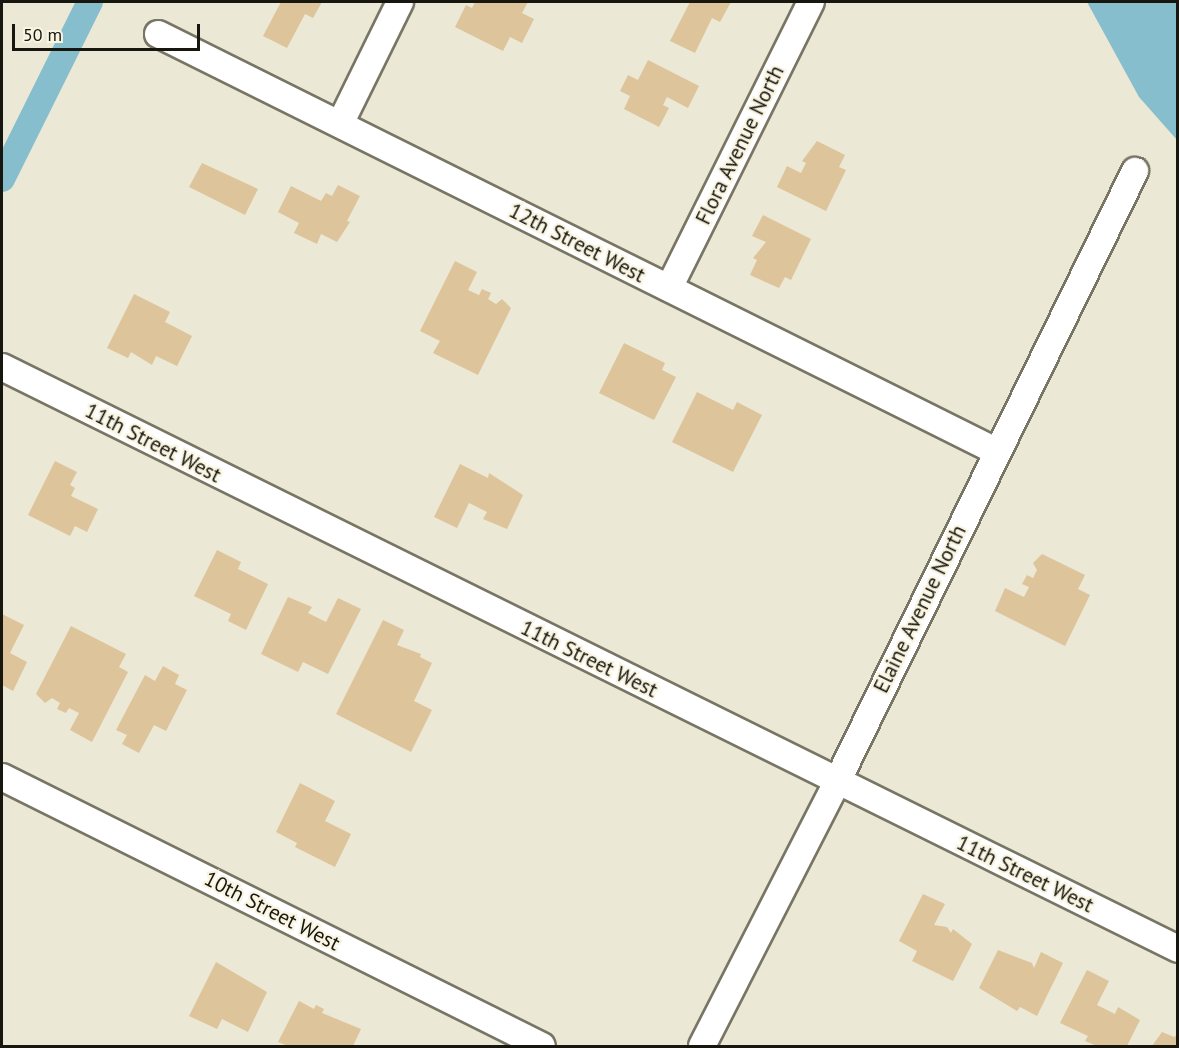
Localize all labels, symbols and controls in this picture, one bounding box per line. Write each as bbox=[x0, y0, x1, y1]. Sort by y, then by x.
scale bar bbox=[15, 12, 202, 50]
text: 50 m bbox=[23, 23, 62, 46]
street label: Flora Avenue North bbox=[690, 61, 790, 229]
street label: 12th Street West bbox=[505, 198, 649, 288]
street label: 11th Street West bbox=[81, 398, 225, 488]
street label: Elaine Avenue North bbox=[868, 521, 972, 697]
street label: 11th Street West bbox=[516, 615, 662, 703]
street label: 11th Street West bbox=[952, 830, 1098, 918]
street label: 10th Street West bbox=[200, 866, 344, 956]

